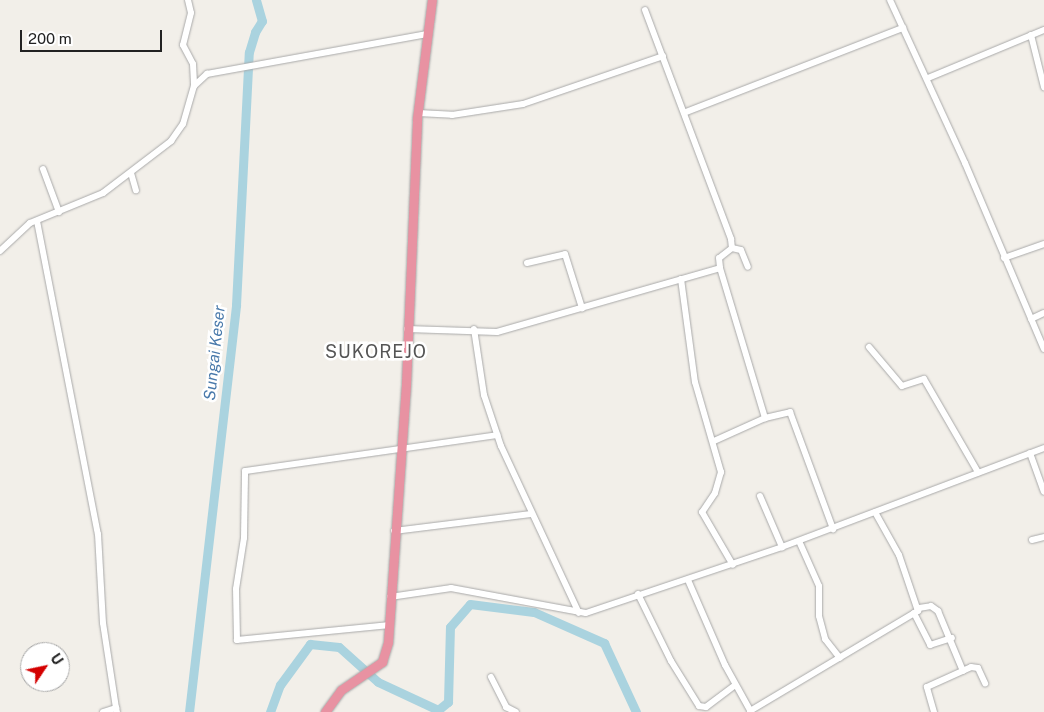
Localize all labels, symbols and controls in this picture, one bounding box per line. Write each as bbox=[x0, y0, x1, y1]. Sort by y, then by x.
scale bar bbox=[22, 20, 165, 52]
text: 200 m bbox=[28, 30, 72, 47]
water label: Sungai Keser bbox=[200, 305, 230, 401]
district label: SUKOREJO bbox=[324, 341, 428, 363]
north arrow bbox=[20, 642, 70, 692]
text: U bbox=[47, 650, 66, 668]

